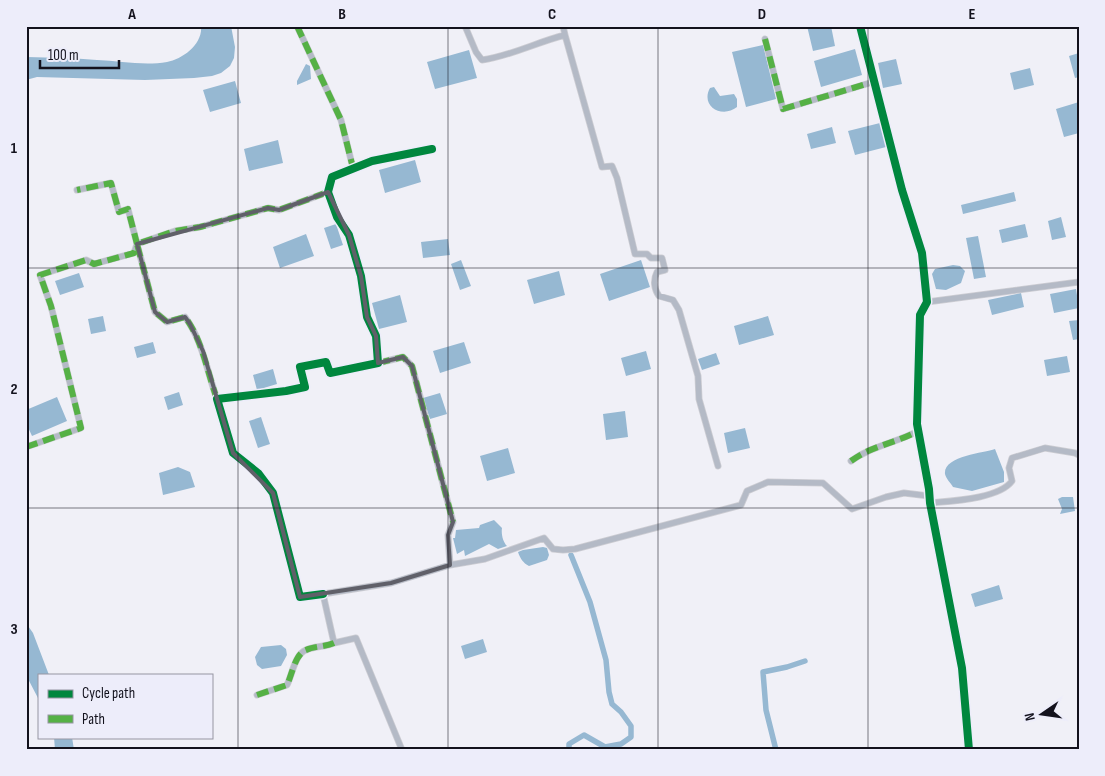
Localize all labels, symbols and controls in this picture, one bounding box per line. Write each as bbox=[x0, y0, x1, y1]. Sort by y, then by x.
text: A bbox=[127, 5, 136, 24]
text: B bbox=[338, 5, 346, 24]
text: C bbox=[548, 5, 556, 24]
text: D bbox=[758, 5, 766, 24]
text: E bbox=[969, 5, 976, 24]
scale bar bbox=[40, 38, 119, 70]
text: 100 m bbox=[48, 46, 79, 65]
text: 1 bbox=[11, 139, 18, 158]
text: 2 bbox=[10, 380, 18, 399]
text: 3 bbox=[10, 620, 18, 639]
legend bbox=[38, 674, 212, 738]
text: Cycle path bbox=[82, 684, 135, 703]
north arrow bbox=[1018, 688, 1068, 738]
text: Path bbox=[82, 710, 105, 729]
text: N bbox=[1021, 711, 1039, 722]

